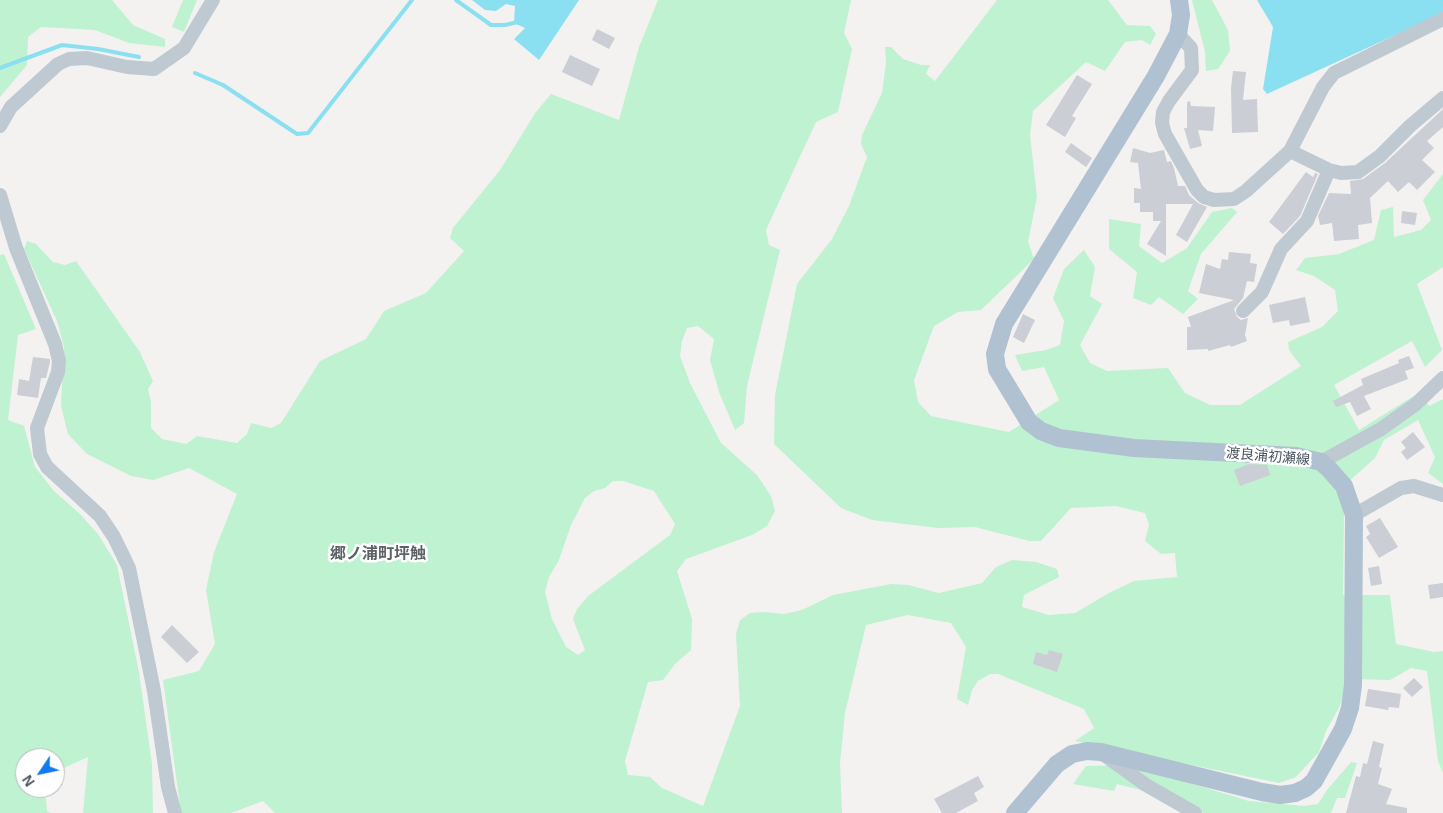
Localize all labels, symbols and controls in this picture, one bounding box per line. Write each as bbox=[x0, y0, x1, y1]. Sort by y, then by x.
street label: 渡良浦初瀬線 bbox=[1225, 445, 1311, 469]
district label: 郷ノ浦町坪触 bbox=[330, 545, 426, 565]
north arrow bbox=[15, 748, 65, 798]
text: N bbox=[19, 772, 38, 789]

